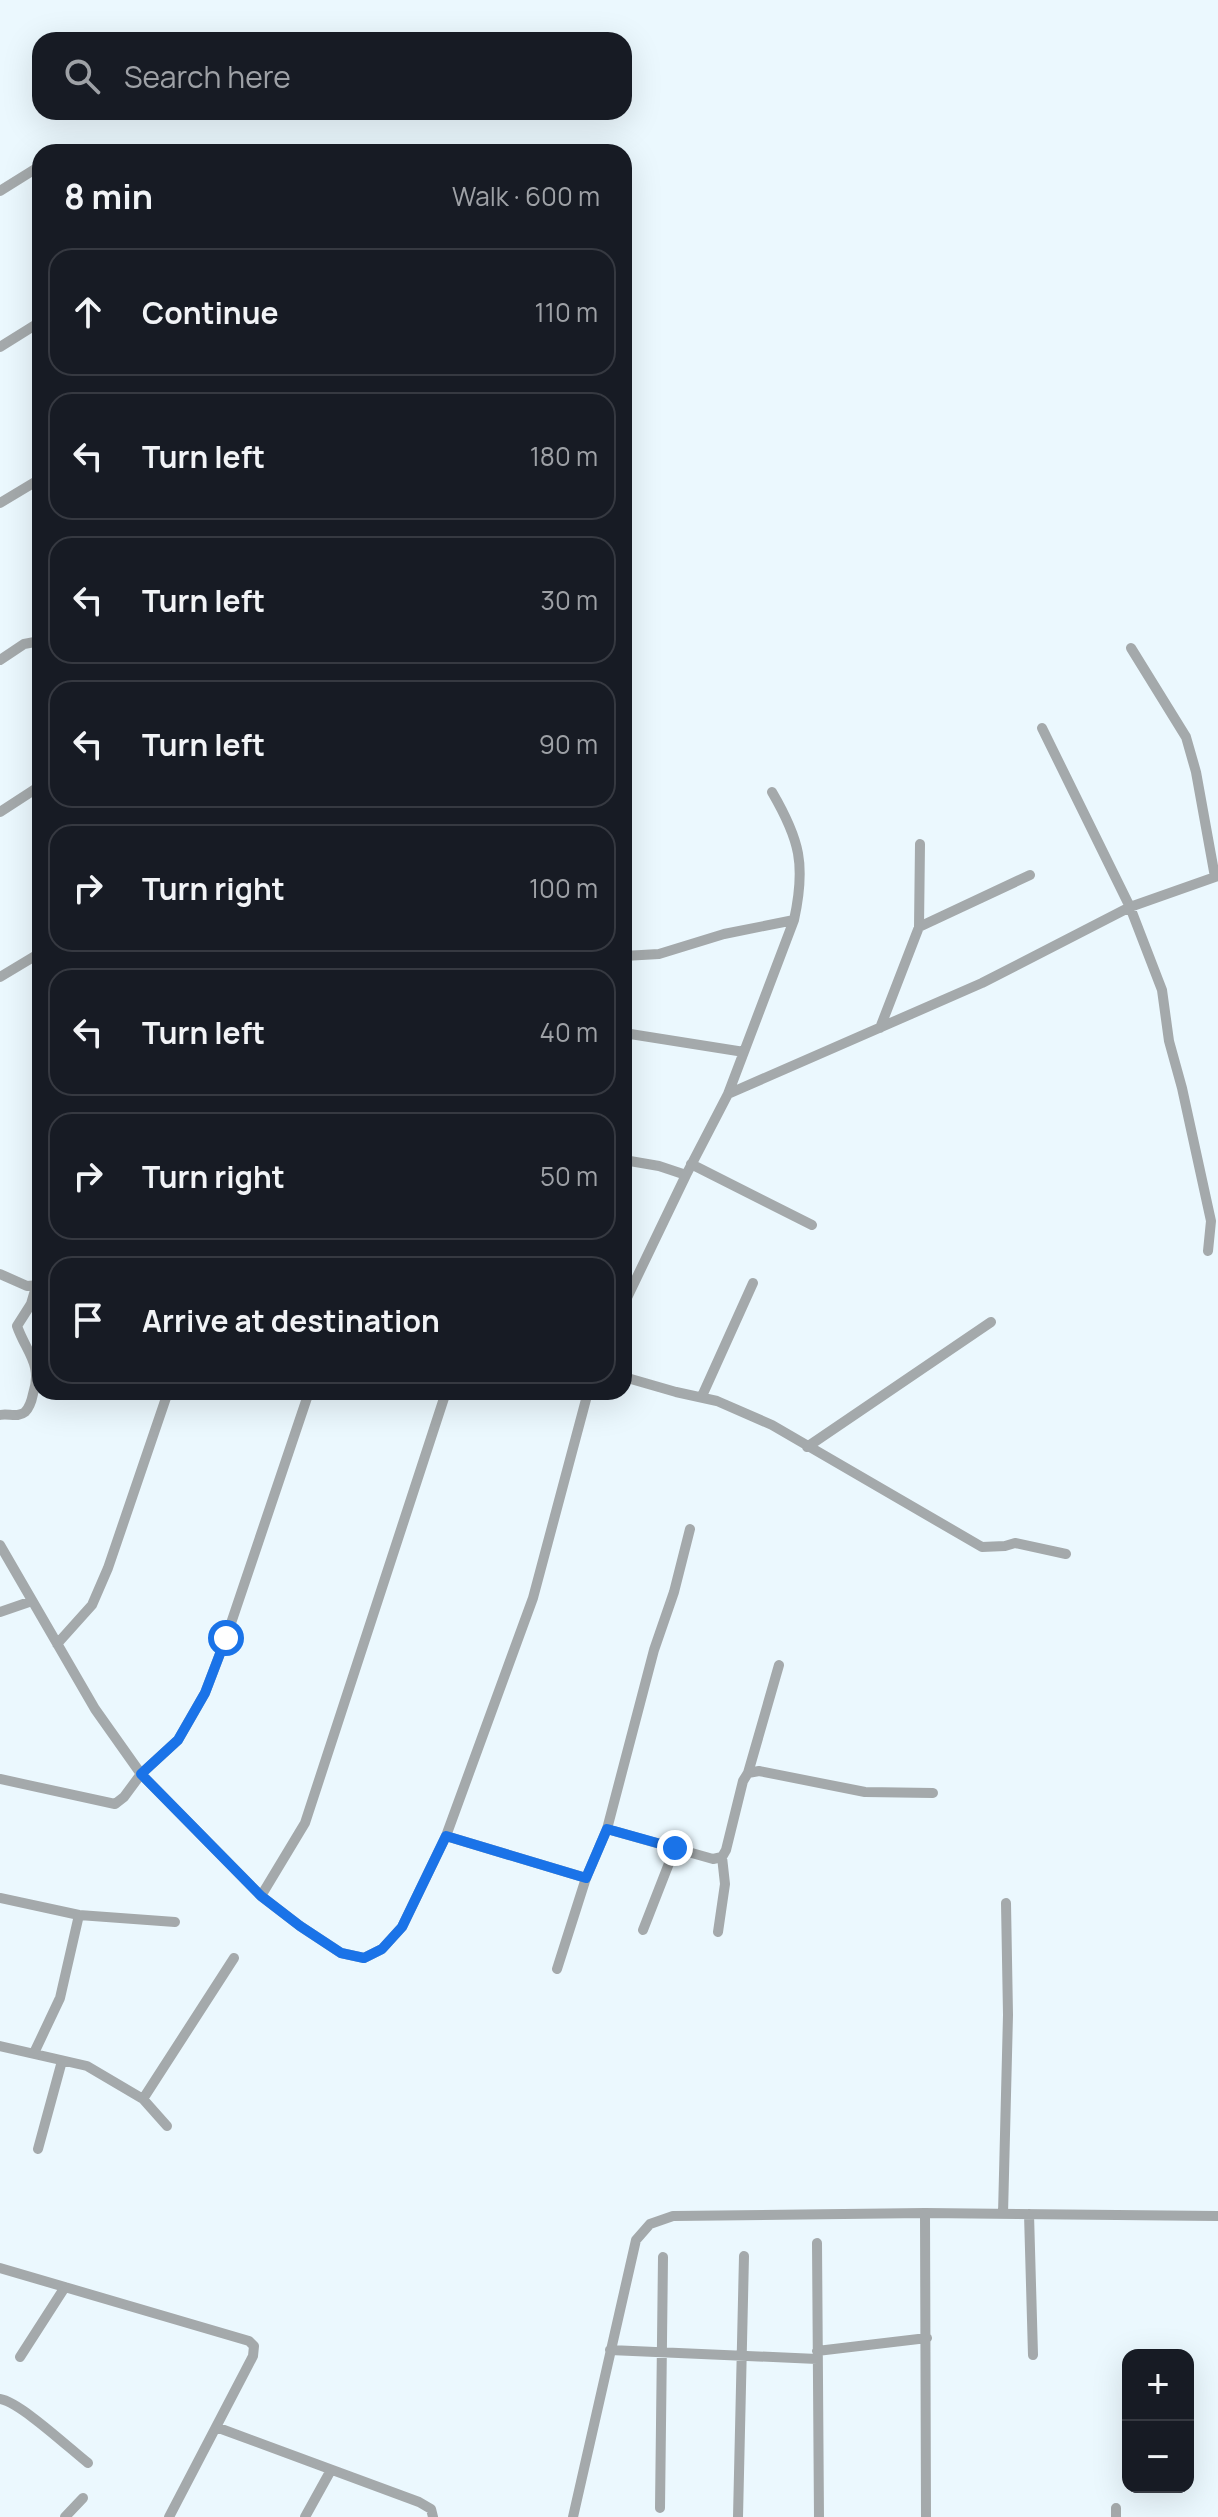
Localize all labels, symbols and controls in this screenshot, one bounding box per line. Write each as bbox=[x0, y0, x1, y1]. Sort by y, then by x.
search box bbox=[32, 32, 632, 120]
icon: search bbox=[60, 54, 104, 98]
text: Search here bbox=[124, 56, 291, 97]
text: 8 min bbox=[64, 173, 153, 219]
text: Walk · 600 m bbox=[452, 178, 600, 214]
icon: ahead bbox=[66, 290, 110, 334]
text: Continue bbox=[142, 292, 278, 333]
text: 110 m bbox=[535, 294, 598, 330]
icon: left bbox=[66, 434, 110, 478]
text: Turn left bbox=[142, 436, 265, 477]
text: 180 m bbox=[530, 438, 598, 474]
icon: left bbox=[66, 578, 110, 622]
text: Turn left bbox=[142, 580, 265, 621]
text: 30 m bbox=[541, 582, 598, 618]
icon: left bbox=[66, 722, 110, 766]
text: Turn left bbox=[142, 724, 265, 765]
text: 90 m bbox=[539, 726, 598, 762]
icon: right bbox=[66, 866, 110, 910]
text: Turn right bbox=[142, 868, 285, 909]
text: 100 m bbox=[529, 870, 598, 906]
icon: left bbox=[66, 1010, 110, 1054]
text: Turn left bbox=[142, 1012, 265, 1053]
text: 40 m bbox=[540, 1014, 598, 1050]
icon: right bbox=[66, 1154, 110, 1198]
text: Turn right bbox=[142, 1156, 285, 1197]
text: 50 m bbox=[540, 1158, 598, 1194]
icon: arrive bbox=[66, 1298, 110, 1342]
text: Arrive at destination bbox=[142, 1300, 440, 1341]
route start bbox=[208, 1620, 244, 1656]
route end bbox=[657, 1830, 693, 1866]
map controls bbox=[1122, 2349, 1194, 2493]
button: + bbox=[1122, 2349, 1194, 2421]
button: − bbox=[1122, 2421, 1194, 2493]

